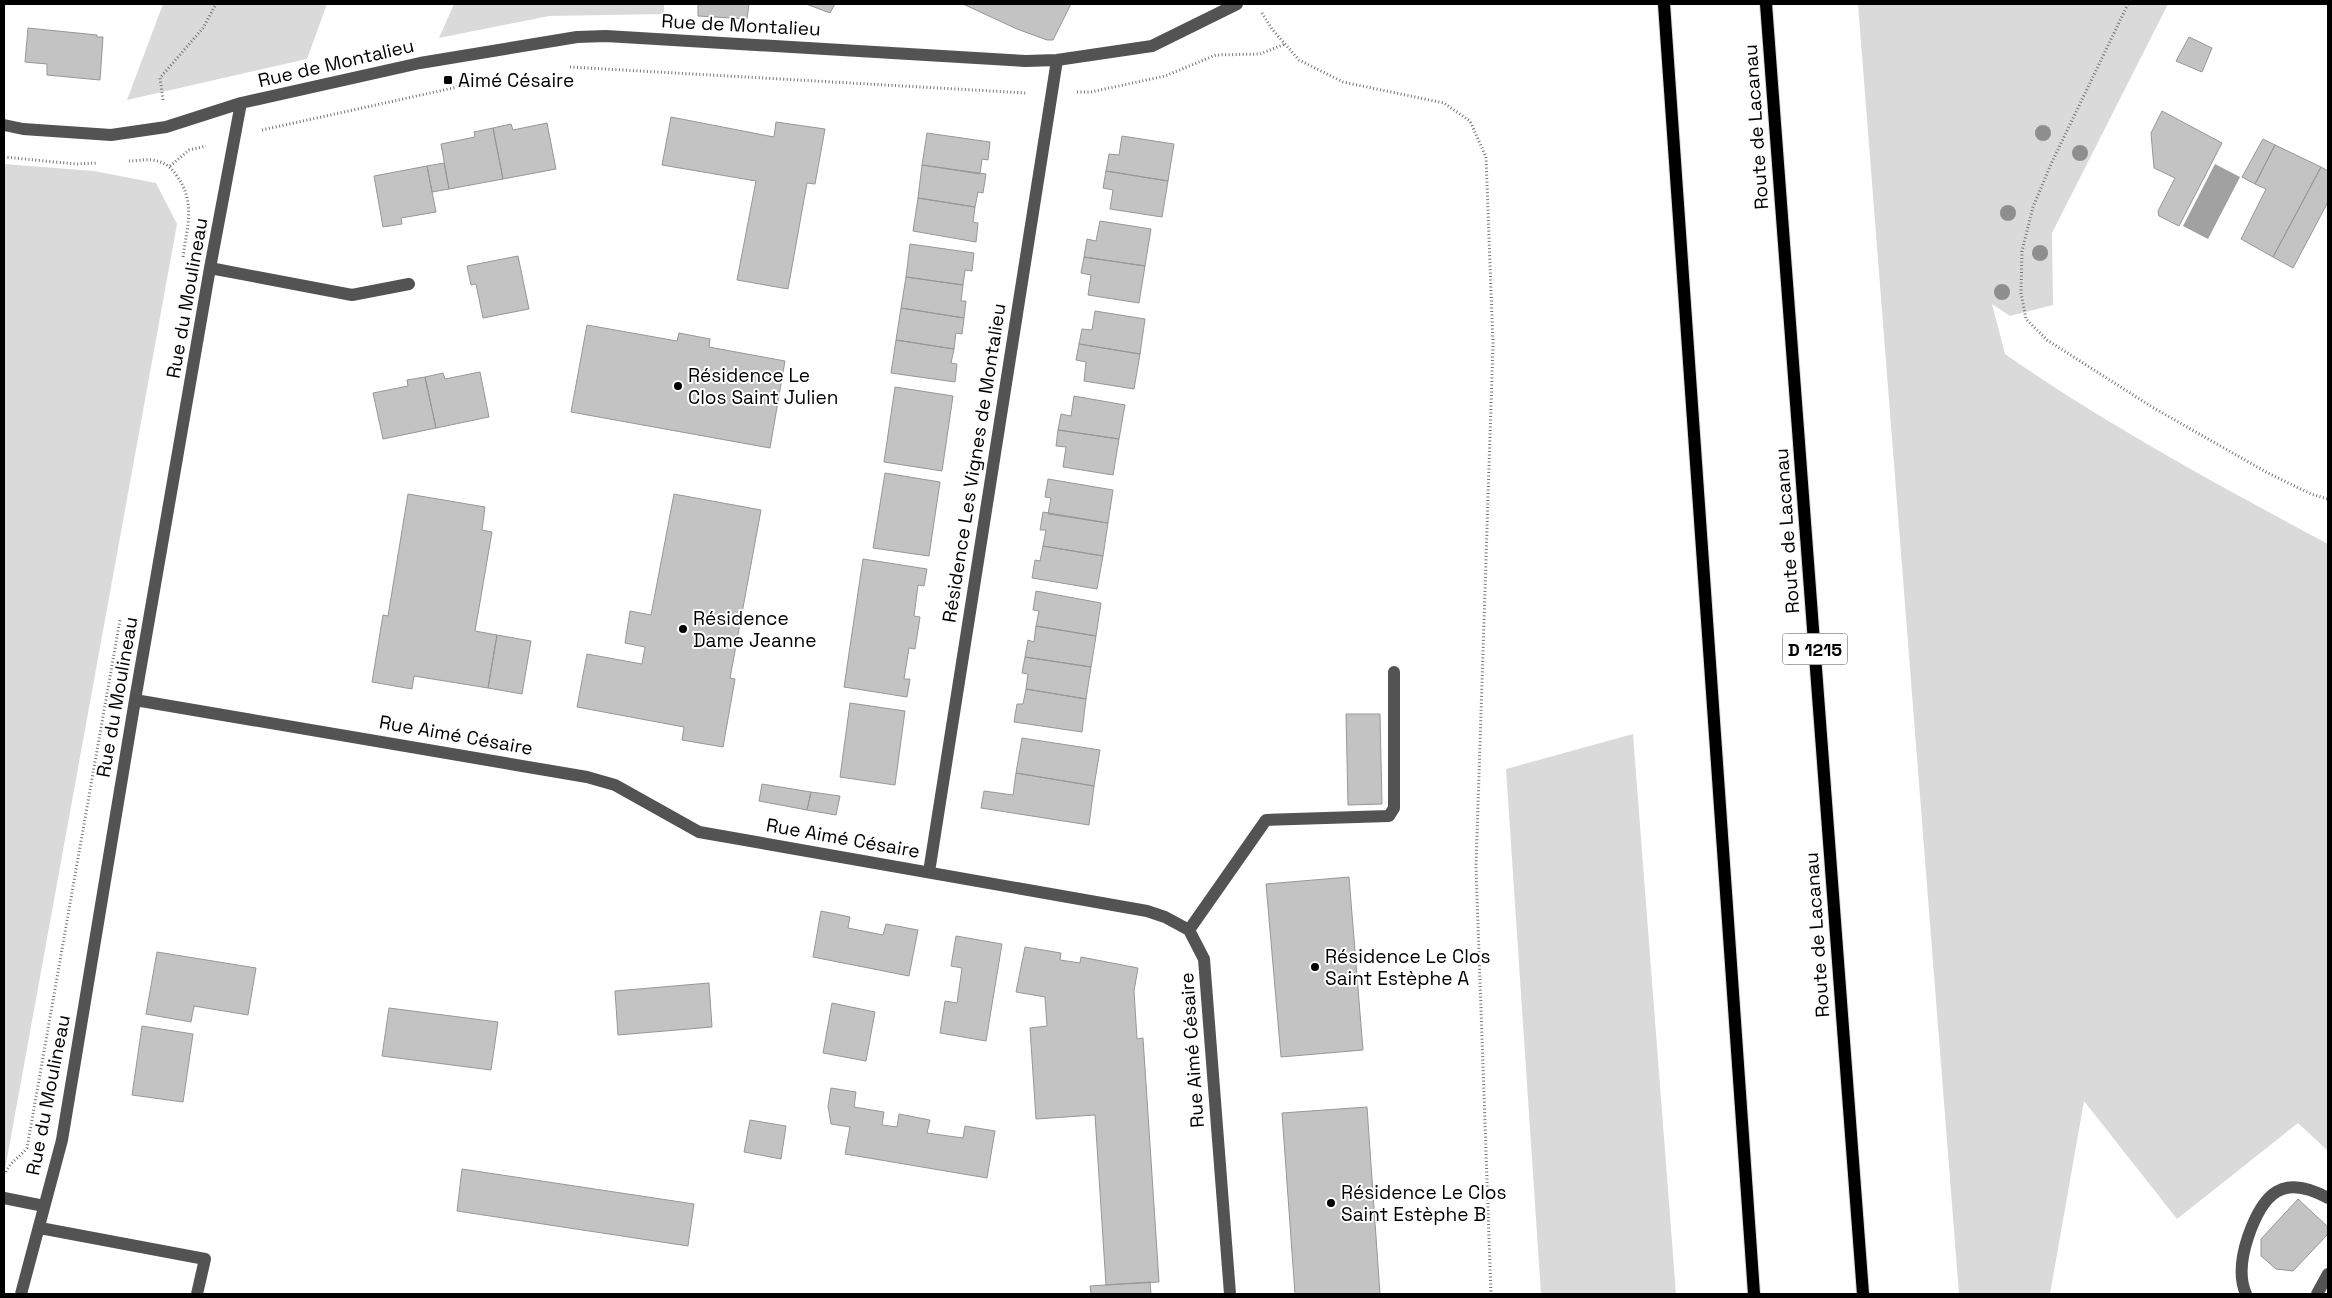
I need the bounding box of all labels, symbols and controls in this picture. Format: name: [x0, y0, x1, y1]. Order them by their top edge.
street label: Rue de Montalieu: [661, 8, 821, 42]
street label: Rue de Montalieu: [255, 33, 417, 93]
street label: Route de Lacanau: [1738, 44, 1774, 210]
place label: Aimé Césaire: [458, 68, 574, 93]
marker: Aimé Césaire: [442, 74, 454, 86]
street label: Rue du Moulineau: [161, 216, 213, 380]
street label: Résidence Les Vignes de Montalieu: [936, 302, 1012, 624]
place label: Résidence Le Clos Saint Julien: [688, 363, 838, 410]
marker: Résidence Le Clos Saint Julien: [672, 380, 684, 392]
street label: Route de Lacanau: [1769, 448, 1805, 614]
place label: Résidence Dame Jeanne: [693, 606, 817, 653]
street label: Rue du Moulineau: [91, 615, 143, 779]
marker: Résidence Dame Jeanne: [677, 623, 689, 635]
road number: D 1215: [1782, 634, 1848, 664]
street label: Rue Aimé Césaire: [377, 709, 535, 761]
street label: Rue Aimé Césaire: [764, 812, 922, 864]
street label: Route de Lacanau: [1799, 852, 1835, 1018]
place label: Résidence Le Clos Saint Estèphe A: [1325, 944, 1491, 991]
marker: Résidence Le Clos Saint Estèphe A: [1309, 961, 1321, 973]
street label: Rue Aimé Césaire: [1174, 972, 1210, 1128]
street label: Rue du Moulineau: [20, 1013, 76, 1177]
place label: Résidence Le Clos Saint Estèphe B: [1341, 1180, 1507, 1227]
marker: Résidence Le Clos Saint Estèphe B: [1325, 1197, 1337, 1209]

